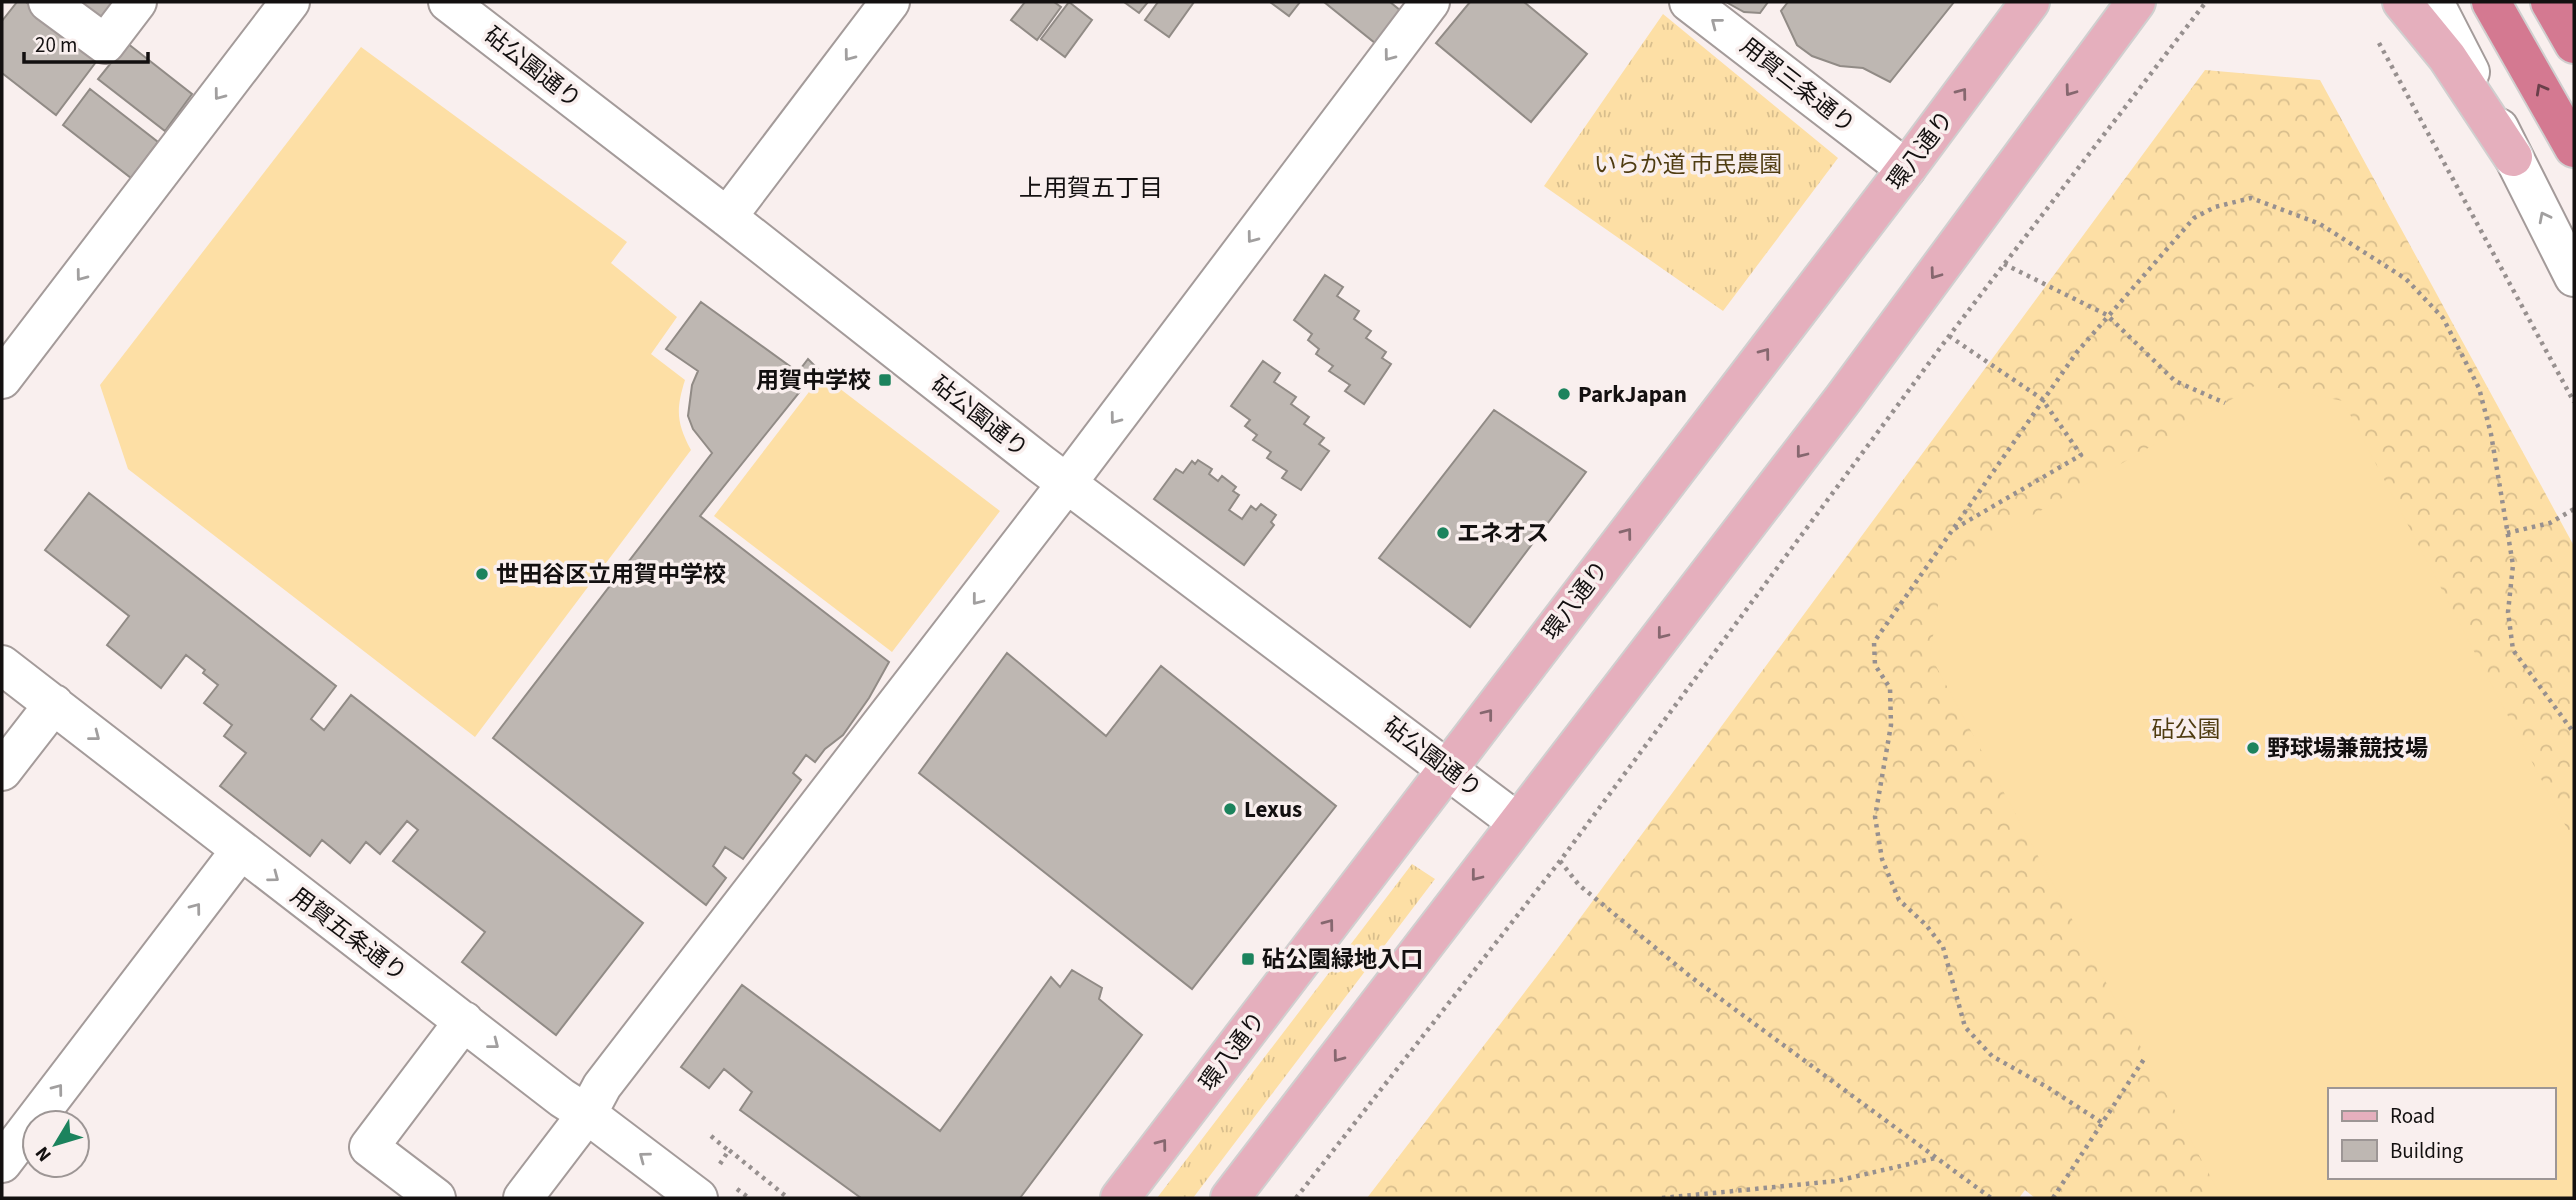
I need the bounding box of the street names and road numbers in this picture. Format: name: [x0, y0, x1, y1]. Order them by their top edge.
street label: 砧公園通り: [477, 19, 588, 116]
street label: 用賀三条通り: [1733, 30, 1862, 141]
street label: 環八通り: [1880, 104, 1961, 197]
street label: 砧公園通り: [924, 368, 1035, 465]
street label: 環八通り: [1535, 554, 1616, 647]
street label: 砧公園通り: [1377, 710, 1489, 805]
street label: 用賀五条通り: [284, 880, 414, 989]
street label: 環八通り: [1192, 1005, 1273, 1098]

